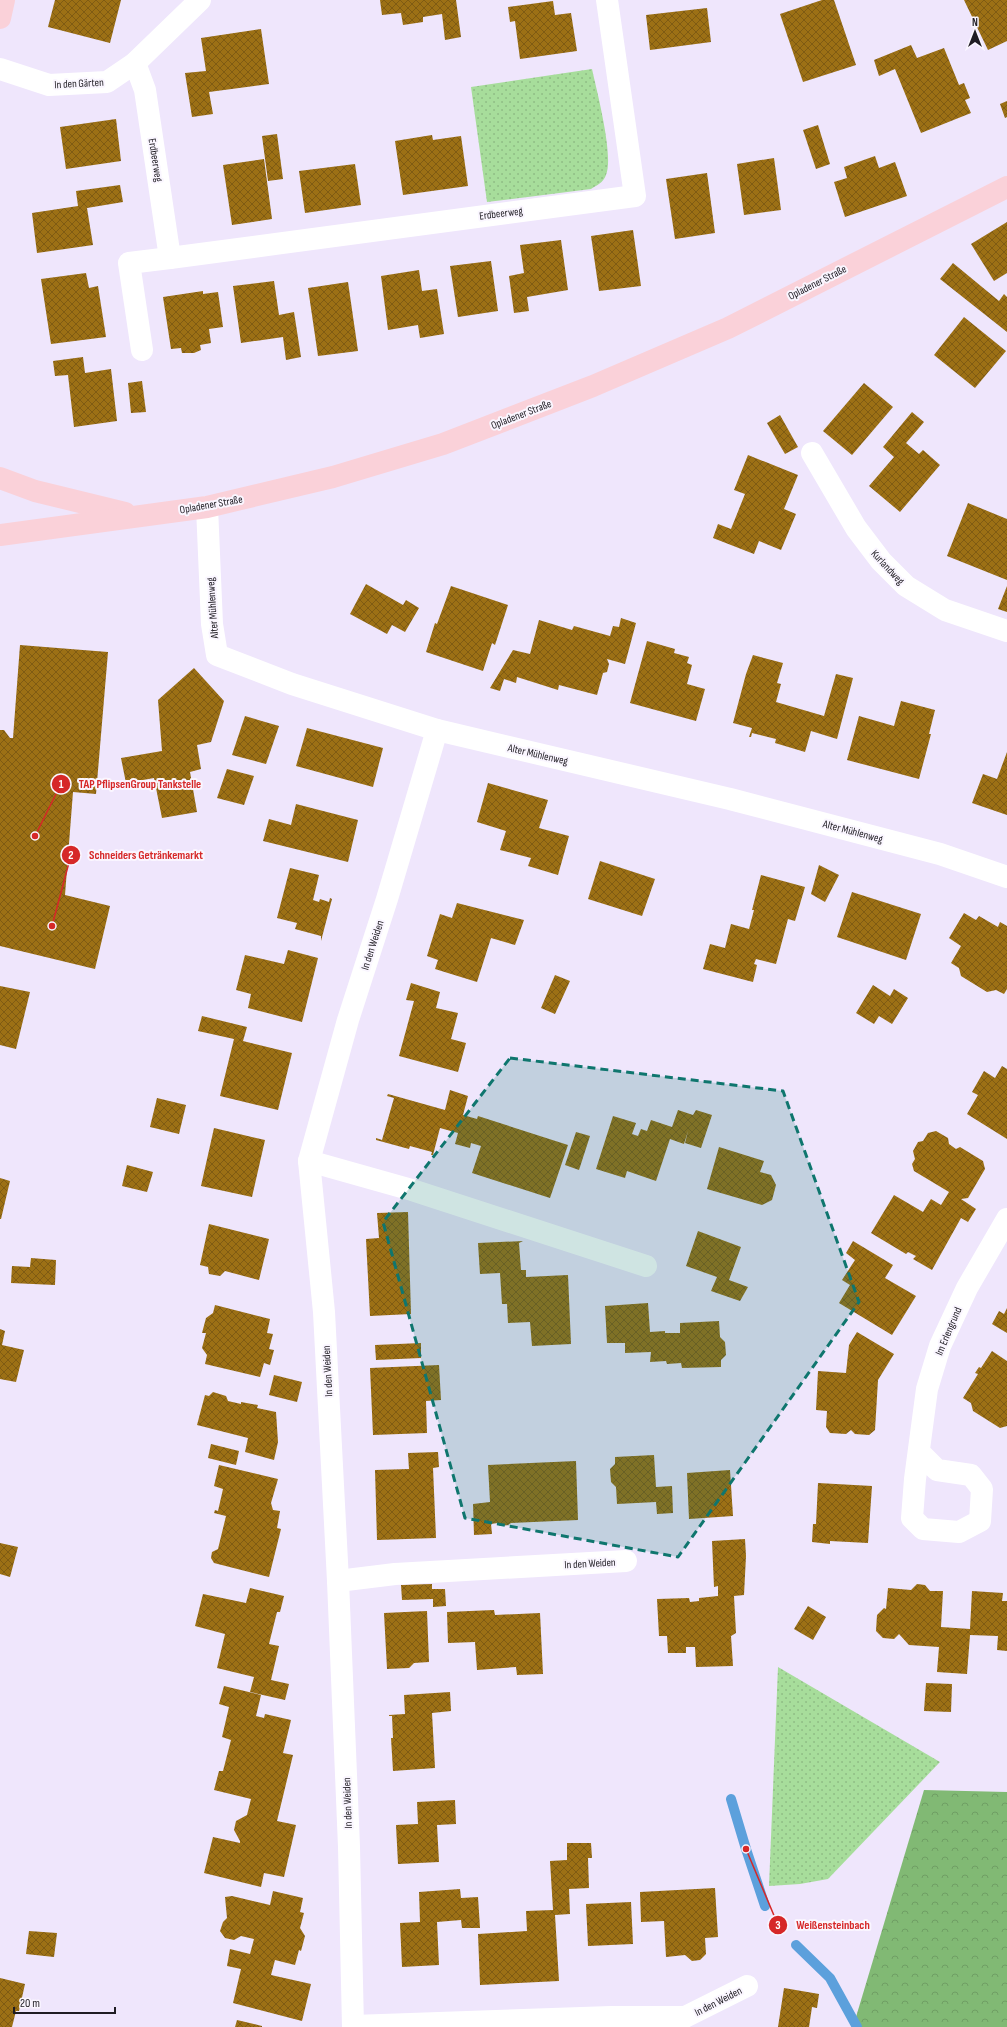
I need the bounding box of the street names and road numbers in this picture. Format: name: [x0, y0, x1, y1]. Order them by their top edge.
street label: In den Gärten: [54, 76, 104, 91]
street label: Erdbeerweg: [146, 137, 165, 183]
street label: Erdbeerweg: [479, 204, 524, 223]
street label: Opladener Straße: [786, 262, 849, 303]
street label: Opladener Straße: [489, 397, 553, 432]
street label: Opladener Straße: [179, 493, 244, 516]
street label: Kurlandweg: [868, 547, 908, 588]
street label: Alter Mühlenweg: [204, 576, 221, 640]
street label: Alter Mühlenweg: [506, 741, 570, 768]
street label: Alter Mühlenweg: [821, 817, 885, 846]
street label: In den Weiden: [358, 918, 387, 972]
street label: Im Erlengrund: [932, 1305, 965, 1357]
street label: In den Weiden: [320, 1345, 335, 1397]
street label: In den Weiden: [564, 1556, 616, 1571]
street label: In den Weiden: [340, 1777, 355, 1829]
street label: In den Weiden: [692, 1984, 744, 2019]

